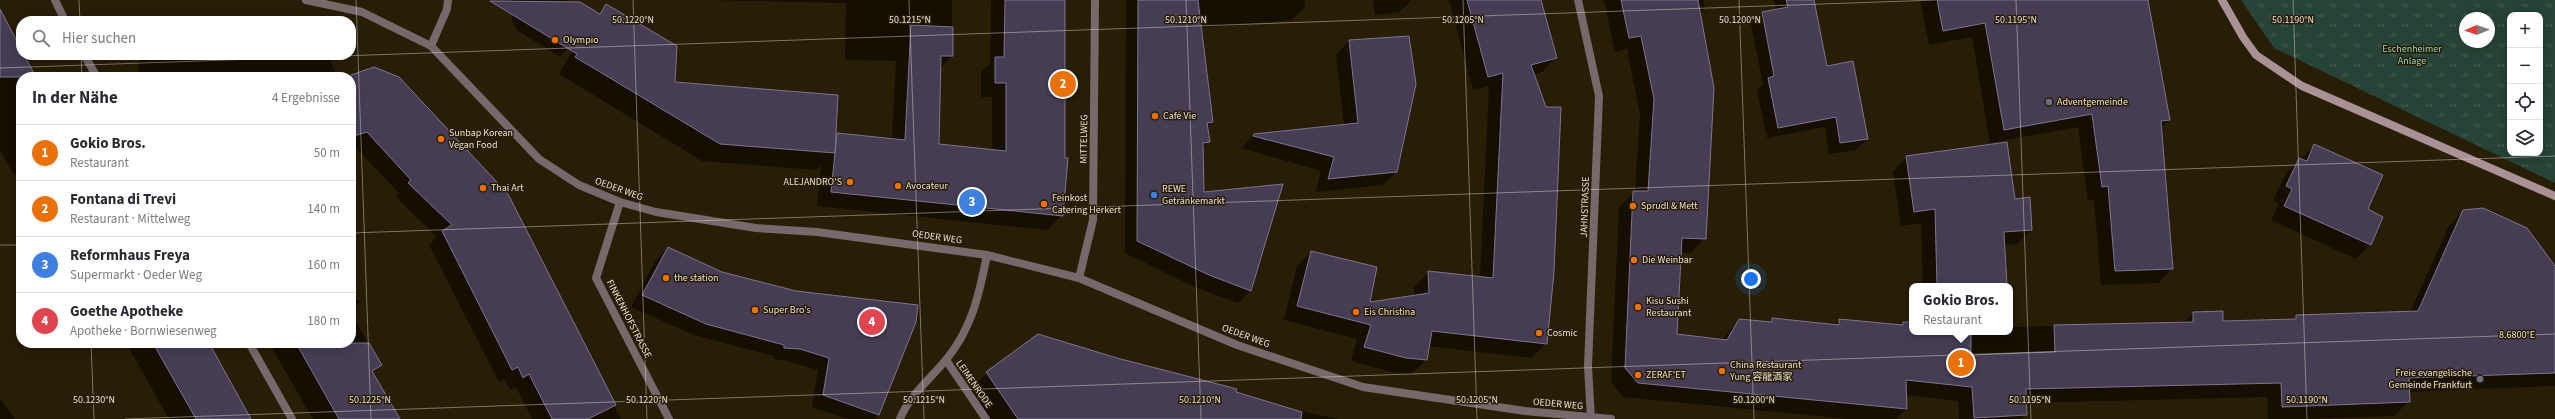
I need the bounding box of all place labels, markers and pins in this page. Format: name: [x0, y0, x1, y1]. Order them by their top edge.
place label: Olympio: [563, 33, 599, 47]
marker: Olympio: [550, 35, 560, 45]
pin: 2: [1050, 69, 1076, 99]
place label: Adventgemeinde: [2057, 95, 2128, 109]
marker: Adventgemeinde: [2044, 97, 2054, 107]
place label: Café Vie: [1163, 109, 1196, 123]
marker: Café Vie: [1150, 111, 1160, 121]
place label: Sunbap Korean Vegan Food: [449, 126, 513, 152]
marker: Sunbap Korean Vegan Food: [436, 134, 446, 144]
place label: ALEJANDRO'S: [784, 175, 842, 189]
marker: ALEJANDRO'S: [845, 177, 855, 187]
place label: Avocateur: [906, 179, 948, 193]
place label: Thai Art: [491, 181, 524, 195]
marker: Avocateur: [893, 181, 903, 191]
place label: REWE Getränkemarkt: [1162, 182, 1225, 208]
marker: Thai Art: [478, 183, 488, 193]
pin: 3: [959, 187, 985, 217]
marker: REWE Getränkemarkt: [1149, 190, 1159, 200]
place label: Feinkost Catering Herkert: [1052, 191, 1121, 217]
marker: Feinkost Catering Herkert: [1039, 199, 1049, 209]
place label: Sprudl & Mett: [1641, 199, 1698, 213]
marker: Sprudl & Mett: [1628, 201, 1638, 211]
place label: Die Weinbar: [1642, 253, 1693, 267]
marker: Die Weinbar: [1629, 255, 1639, 265]
place label: the station: [674, 271, 719, 285]
marker: the station: [661, 273, 671, 283]
place label: Kisu Sushi Restaurant: [1646, 294, 1692, 320]
marker: Kisu Sushi Restaurant: [1633, 302, 1643, 312]
place label: Super Bro's: [763, 303, 811, 317]
marker: Super Bro's: [750, 305, 760, 315]
place label: Eis Christina: [1364, 305, 1415, 319]
pin: 4: [859, 307, 885, 337]
marker: Eis Christina: [1351, 307, 1361, 317]
place label: Cosmic: [1547, 326, 1578, 340]
marker: Cosmic: [1534, 328, 1544, 338]
pin: 1: [1948, 348, 1974, 378]
place label: China Restaurant Yung 容龍酒家: [1729, 358, 1802, 384]
marker: China Restaurant Yung 容龍酒家: [1717, 366, 1727, 376]
place label: Freie evangelische Gemeinde Frankfurt: [2389, 366, 2473, 392]
place label: ZERAF'ET: [1646, 368, 1686, 382]
marker: ZERAF'ET: [1633, 370, 1643, 380]
marker: Freie evangelische Gemeinde Frankfurt: [2475, 374, 2485, 384]

